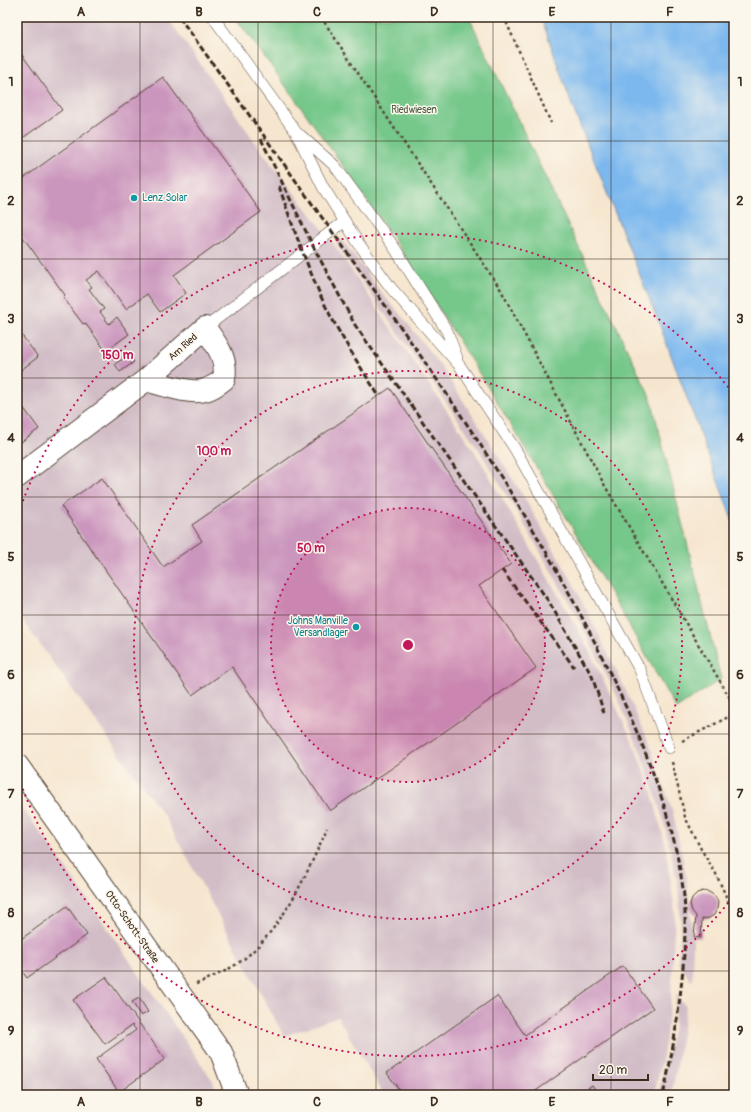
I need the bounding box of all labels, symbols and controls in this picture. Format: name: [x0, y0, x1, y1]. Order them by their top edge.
text: A: [77, 4, 86, 20]
text: B: [195, 4, 203, 20]
text: C: [313, 4, 321, 20]
text: D: [430, 4, 438, 20]
text: E: [549, 4, 556, 20]
text: F: [666, 4, 674, 20]
text: 1: [8, 74, 14, 90]
text: 1: [737, 74, 743, 90]
park label: Riedwiesen: [391, 104, 437, 116]
place label: Lenz Solar: [142, 192, 188, 204]
text: 2: [7, 193, 15, 209]
marker: Lenz Solar: [129, 193, 139, 203]
text: 2: [736, 193, 744, 209]
text: 3: [7, 311, 15, 327]
text: 3: [736, 311, 744, 327]
street label: Am Ried: [166, 331, 200, 363]
text: 150 m: [101, 348, 134, 363]
text: 4: [7, 430, 15, 446]
text: 4: [736, 430, 744, 446]
text: 100 m: [197, 444, 232, 459]
text: 50 m: [297, 541, 325, 556]
text: 5: [7, 549, 15, 565]
text: 5: [736, 549, 744, 565]
place label: Johns Manville Versandlager: [288, 615, 348, 639]
marker: Johns Manville Versandlager: [351, 622, 361, 632]
centre of rings: [401, 638, 415, 652]
text: 6: [7, 667, 15, 683]
text: 6: [736, 667, 744, 683]
text: 7: [8, 786, 15, 802]
text: 7: [737, 786, 744, 802]
street label: Otto-Schott-Straße: [102, 888, 162, 966]
text: 8: [8, 905, 15, 921]
text: 8: [737, 905, 744, 921]
text: 9: [8, 1023, 15, 1039]
text: 9: [737, 1023, 744, 1039]
scale bar: [593, 1056, 648, 1082]
text: 20 m: [599, 1063, 628, 1078]
text: A: [77, 1094, 86, 1110]
text: B: [195, 1094, 203, 1110]
text: C: [313, 1094, 321, 1110]
text: D: [430, 1094, 438, 1110]
text: E: [549, 1094, 556, 1110]
text: F: [666, 1094, 674, 1110]

